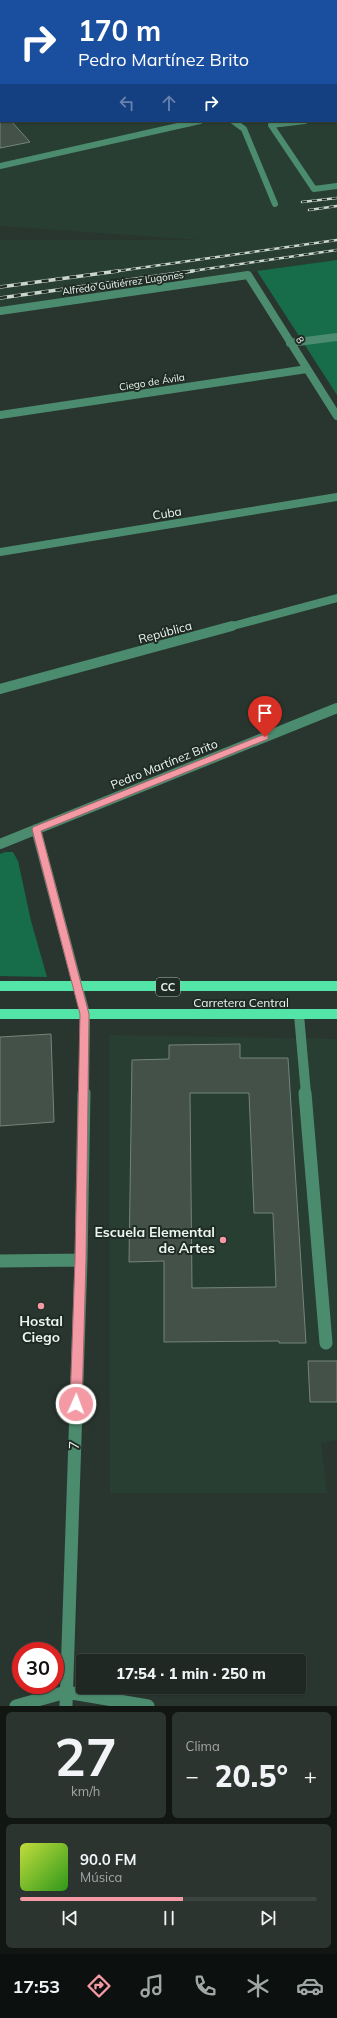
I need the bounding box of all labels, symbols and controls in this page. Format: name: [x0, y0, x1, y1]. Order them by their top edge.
text: 170 m: [78, 13, 161, 48]
icon: right: [12, 16, 64, 68]
text: Pedro Martínez Brito: [78, 48, 249, 71]
icon: left: [116, 92, 138, 114]
icon: ahead: [158, 92, 180, 114]
icon: right: [200, 92, 222, 114]
street label: Alfredo Guitiérrez Lugones: [61, 268, 185, 298]
street label: 8: [293, 334, 307, 346]
street label: Ciego de Ávila: [118, 370, 186, 394]
street label: Cuba: [151, 503, 183, 523]
street label: República: [137, 618, 193, 646]
pin: [248, 696, 282, 737]
icon: arrive: [254, 702, 276, 724]
street label: Pedro Martínez Brito: [108, 736, 220, 792]
road number: CC: [156, 978, 180, 996]
street label: Carretera Central: [193, 995, 289, 1010]
place label: Escuela Elemental de Artes: [94, 1223, 215, 1257]
marker: Escuela Elemental de Artes: [218, 1235, 228, 1245]
marker: Hostal Ciego: [36, 1301, 46, 1311]
place label: Hostal Ciego: [19, 1312, 63, 1346]
position arrow: [55, 1383, 97, 1425]
street label: 7: [65, 1440, 83, 1450]
speed limit sign: 30: [12, 1642, 64, 1694]
text: 17:54 · 1 min · 250 m: [116, 1664, 266, 1683]
text: 27: [55, 1724, 117, 1789]
text: Clima: [186, 1738, 220, 1754]
text: 20.5°: [215, 1757, 288, 1795]
text: −: [186, 1762, 199, 1790]
text: +: [304, 1762, 317, 1790]
text: km/h: [71, 1783, 100, 1799]
text: 90.0 FM: [80, 1850, 136, 1869]
text: Música: [80, 1869, 122, 1885]
icon: previous: [59, 1907, 81, 1929]
icon: pause: [158, 1907, 180, 1929]
icon: next: [257, 1907, 279, 1929]
icon: directions: [85, 1972, 113, 2000]
icon: music: [138, 1972, 166, 2000]
icon: phone: [191, 1972, 219, 2000]
icon: climate: [244, 1972, 272, 2000]
icon: car: [296, 1972, 324, 2000]
text: 17:53: [12, 1975, 60, 1998]

